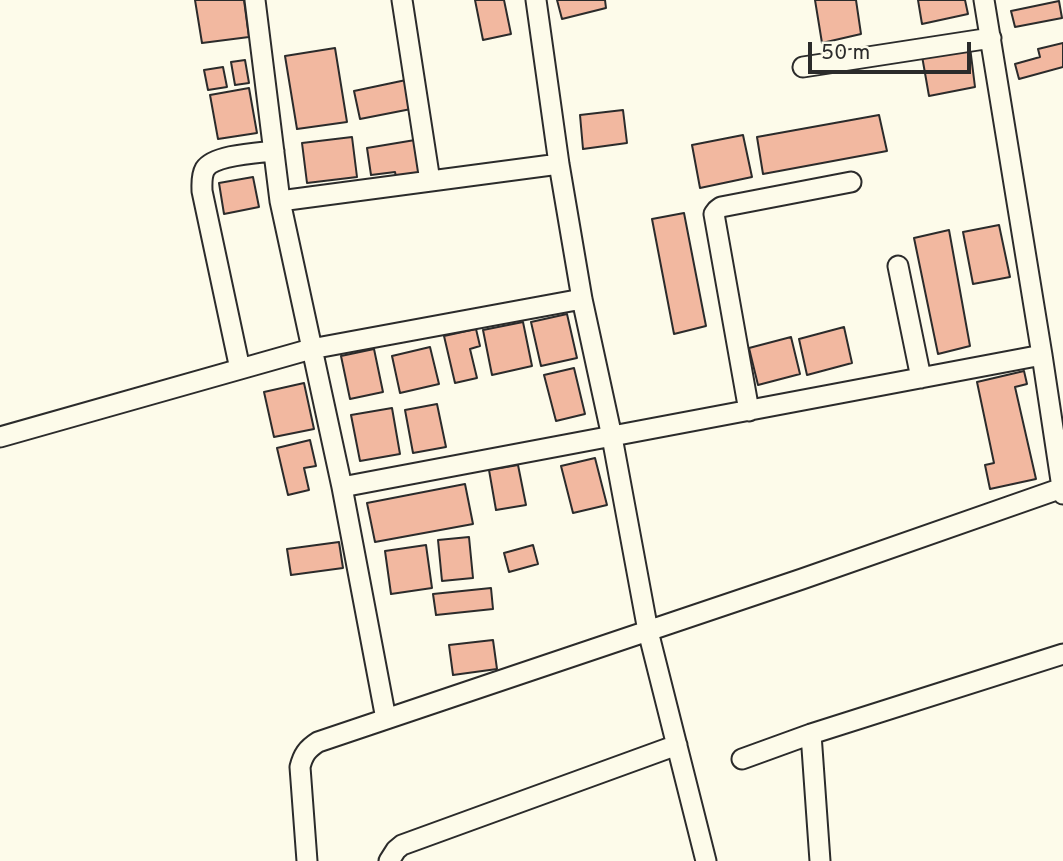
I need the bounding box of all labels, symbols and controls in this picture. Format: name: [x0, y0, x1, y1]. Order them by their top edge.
scale bar: [811, 28, 974, 72]
text: 50 m: [821, 40, 870, 67]

